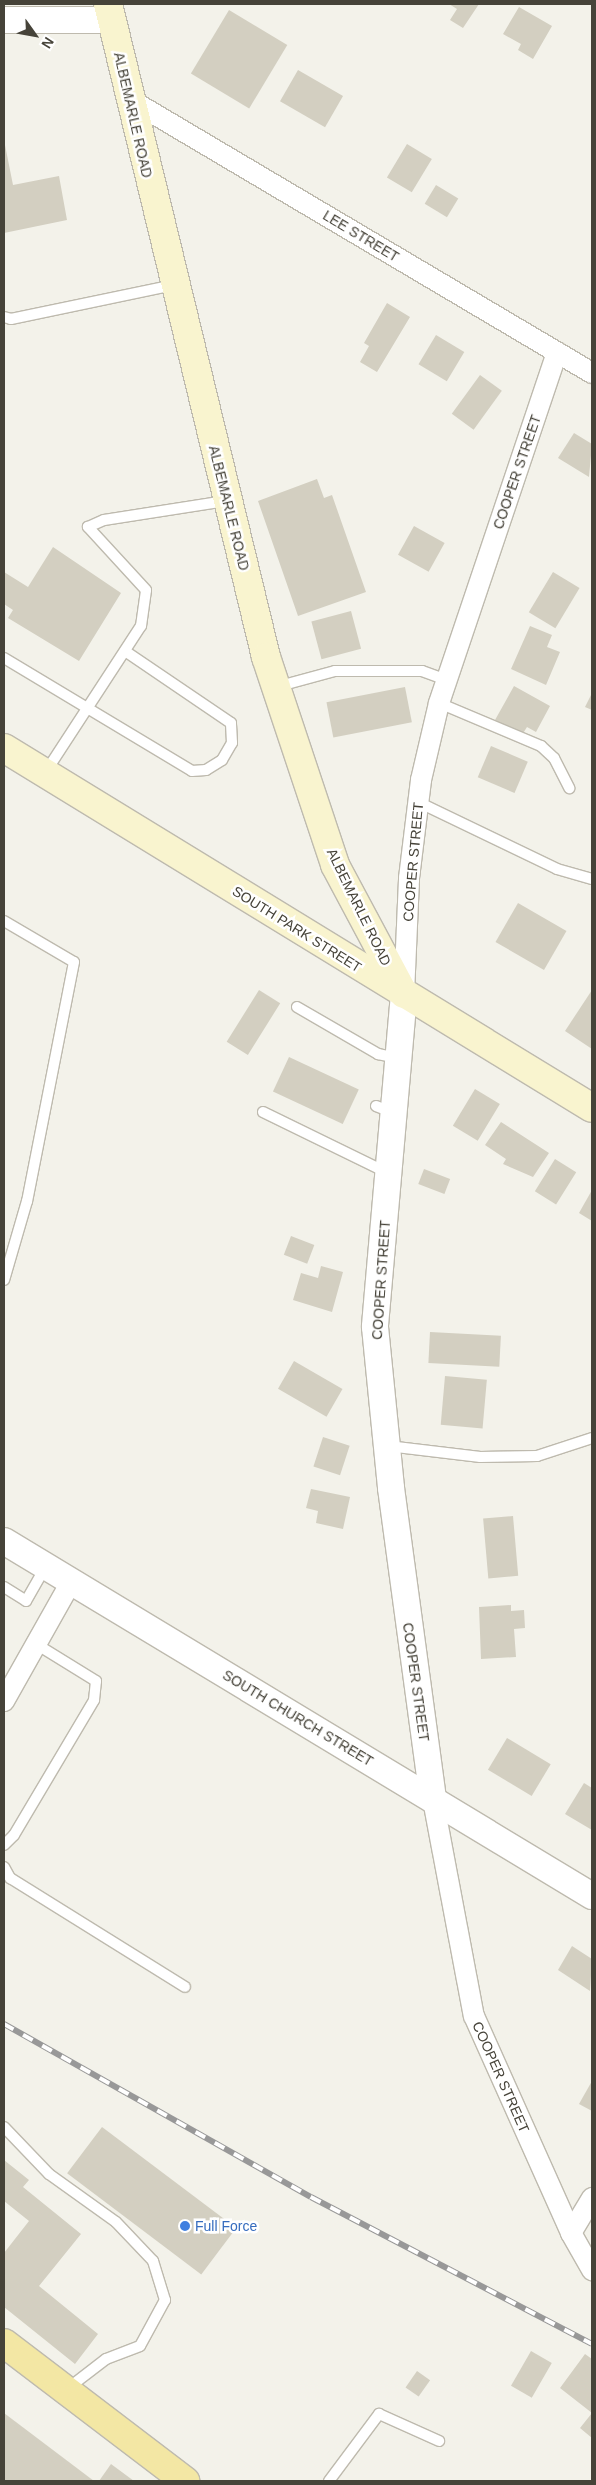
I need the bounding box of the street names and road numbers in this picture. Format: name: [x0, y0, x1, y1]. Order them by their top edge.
street label: ALBEMARLE ROAD: [110, 51, 156, 179]
street label: LEE STREET: [320, 207, 402, 265]
street label: COOPER STREET: [490, 413, 544, 531]
street label: ALBEMARLE ROAD: [205, 444, 253, 572]
street label: COOPER STREET: [399, 802, 427, 922]
street label: ALBEMARLE ROAD: [323, 846, 395, 968]
street label: SOUTH PARK STREET: [229, 882, 365, 976]
street label: COOPER STREET: [368, 1220, 394, 1340]
street label: COOPER STREET: [399, 1622, 433, 1742]
street label: SOUTH CHURCH STREET: [220, 1666, 376, 1770]
street label: COOPER STREET: [469, 2019, 533, 2135]

